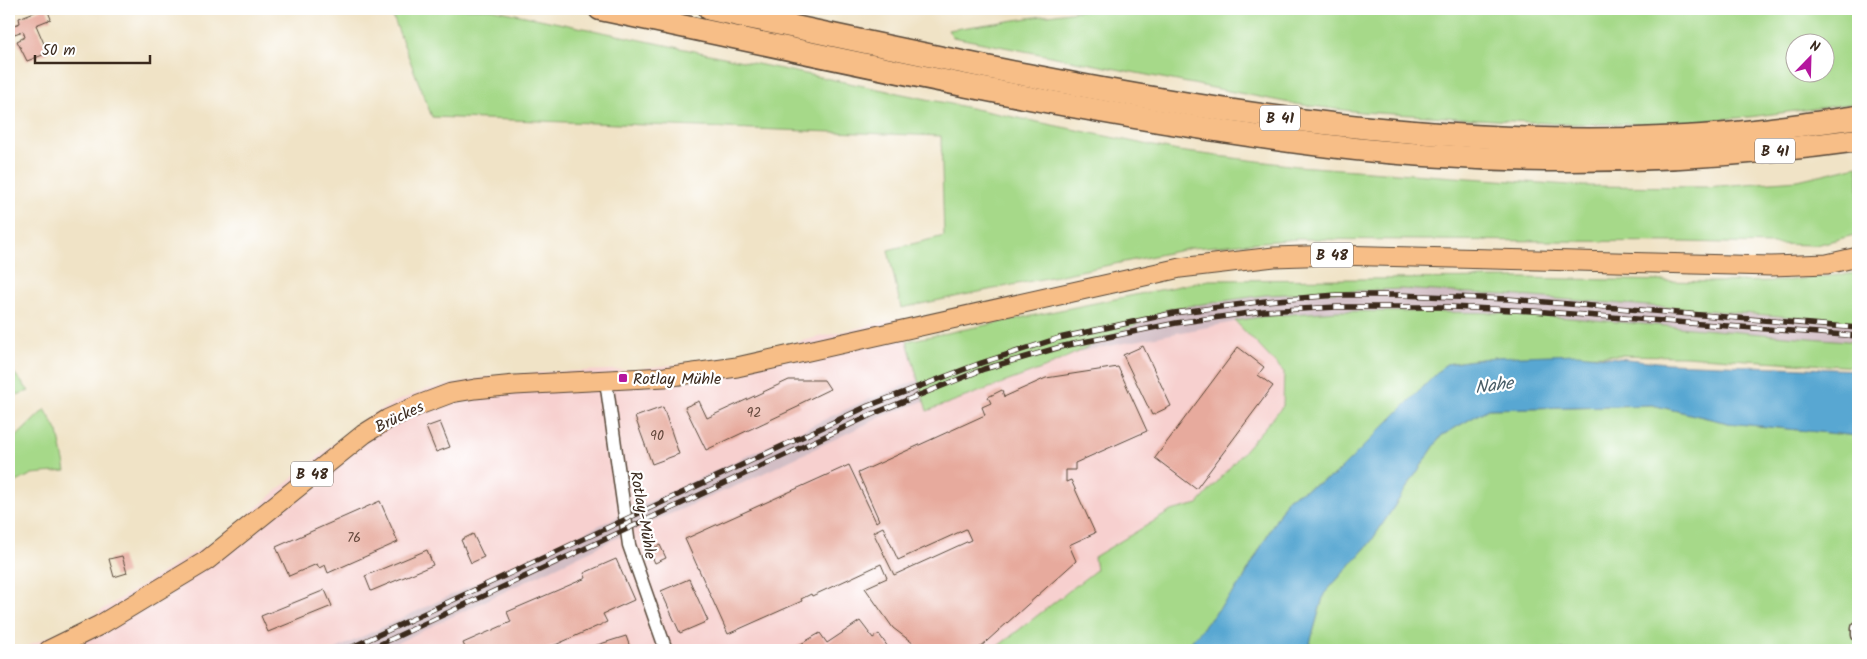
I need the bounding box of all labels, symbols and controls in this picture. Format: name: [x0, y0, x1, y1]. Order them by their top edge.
scale bar: [35, 32, 150, 64]
north arrow: [1784, 32, 1834, 82]
text: N: [1806, 35, 1823, 59]
text: 50 m: [42, 39, 76, 63]
road number: B 41: [1260, 106, 1300, 130]
road number: B 41: [1755, 138, 1795, 164]
road number: B 48: [1311, 242, 1353, 268]
place label: Rotlay Mühle: [633, 367, 721, 392]
water label: Nahe: [1473, 369, 1517, 404]
marker: Rotlay Mühle: [617, 372, 629, 384]
street label: Brückes: [371, 395, 429, 440]
house number: 92: [747, 402, 761, 424]
house number: 90: [650, 425, 664, 447]
road number: B 48: [291, 462, 333, 486]
street label: Rotlay-Mühle: [622, 469, 663, 561]
house number: 76: [347, 527, 361, 549]

